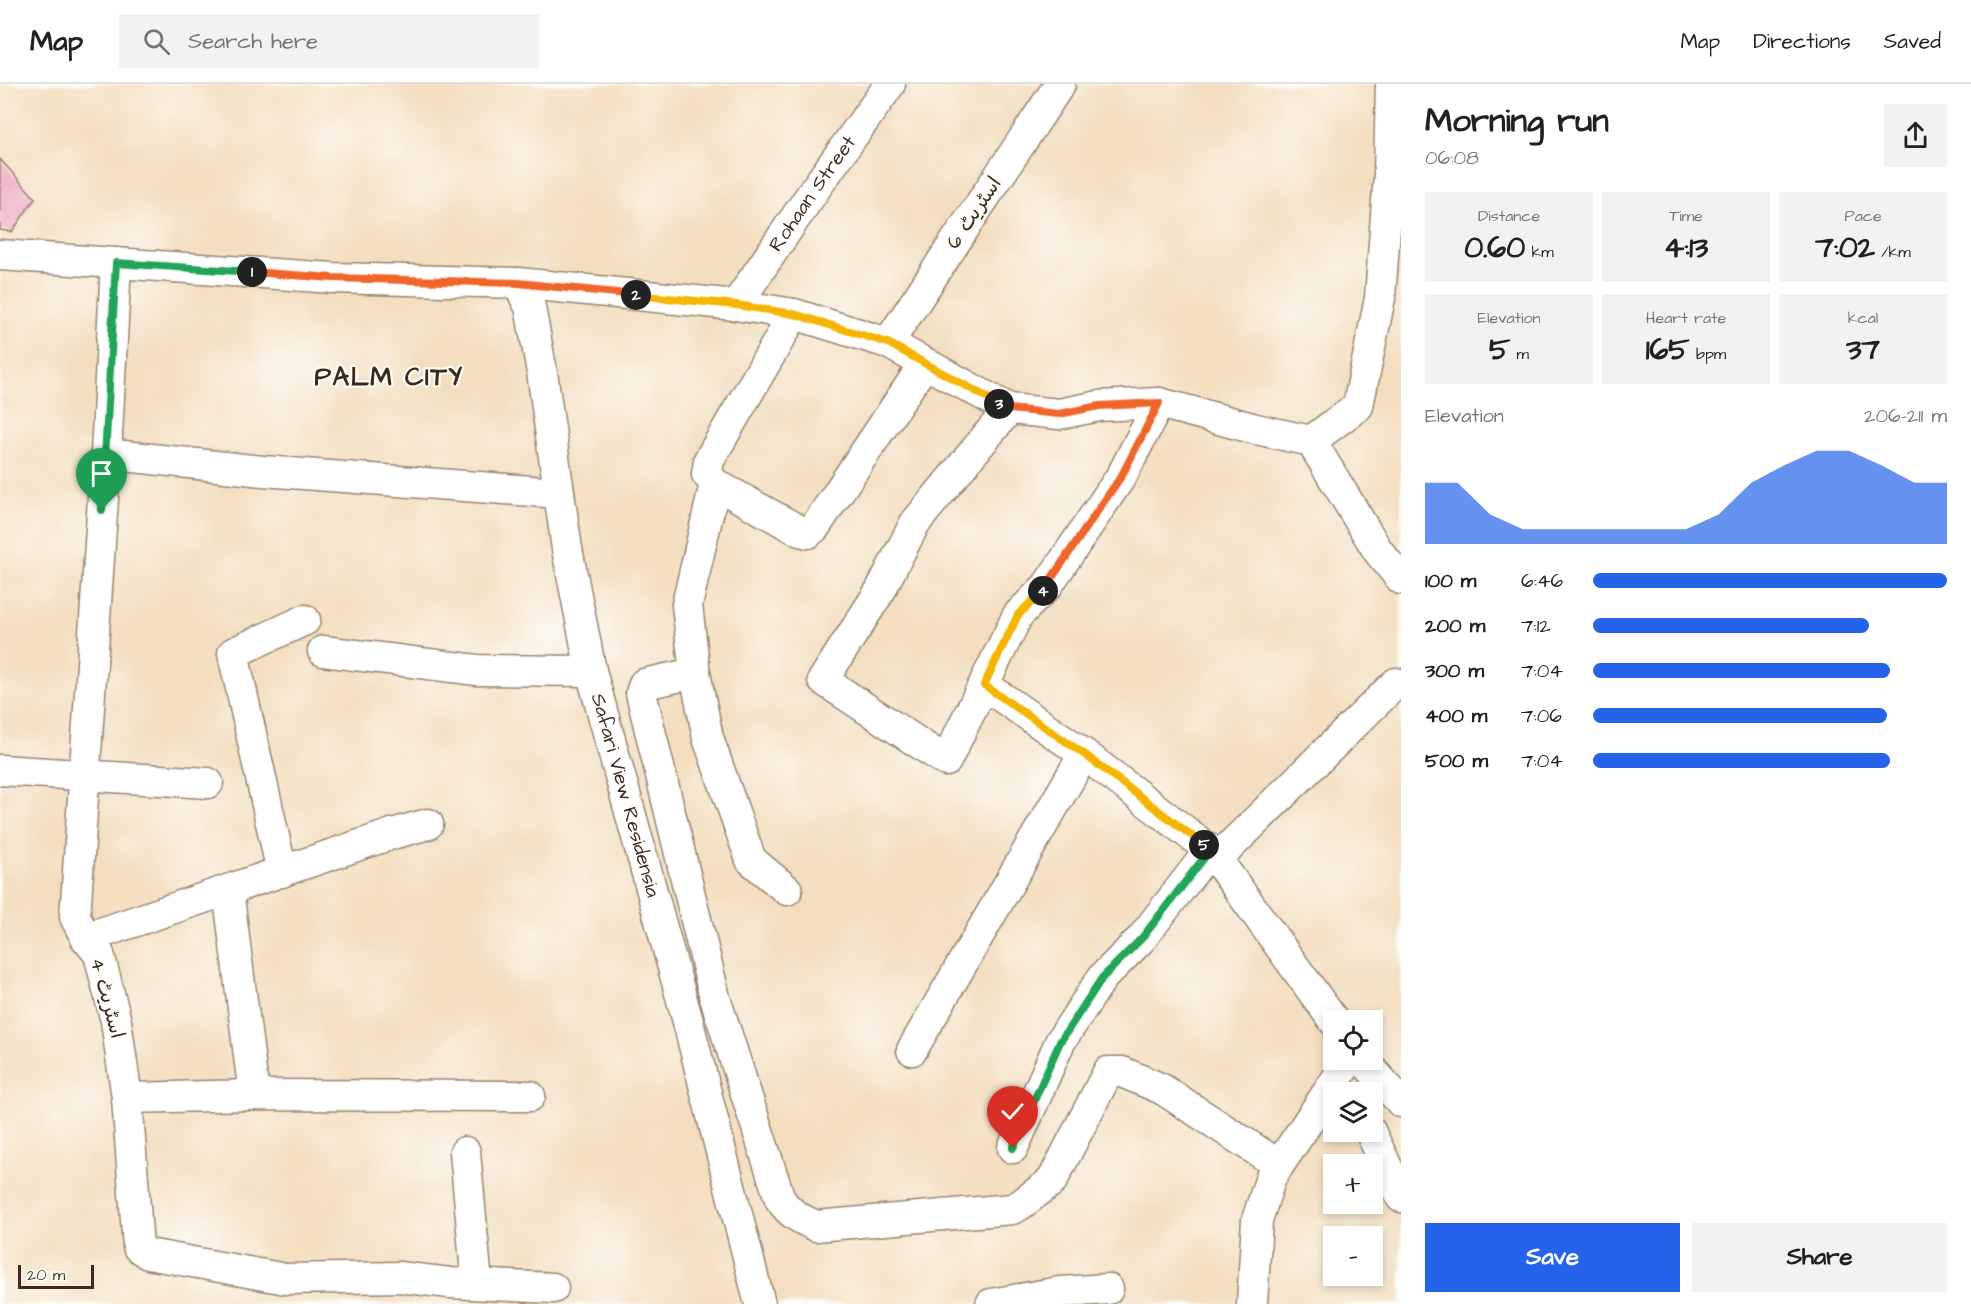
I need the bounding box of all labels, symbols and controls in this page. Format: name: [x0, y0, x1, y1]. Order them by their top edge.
search box: [119, 14, 539, 68]
text: Map: [30, 22, 83, 61]
icon: search: [140, 25, 173, 58]
text: Search here: [188, 26, 318, 57]
text: Map: [1680, 27, 1720, 56]
text: Directions: [1753, 27, 1851, 56]
text: Saved: [1884, 27, 1941, 56]
text: Morning run: [1425, 98, 1609, 144]
button: share: [1884, 104, 1947, 167]
street label: Rohaan Street: [762, 130, 863, 257]
text: 06:08: [1425, 144, 1479, 172]
street label: اسٹریٹ 6: [940, 171, 1008, 255]
text: Distance: [1478, 205, 1540, 227]
text: Time: [1669, 205, 1703, 227]
text: Pace: [1844, 205, 1882, 227]
text: 0.60: [1464, 227, 1525, 269]
text: 4:13: [1664, 227, 1708, 269]
text: 7:02: [1815, 227, 1875, 269]
text: km: [1525, 241, 1554, 263]
text: /km: [1875, 241, 1911, 263]
pin: 1: [237, 257, 267, 287]
text: 1: [251, 261, 253, 283]
pin: 2: [621, 280, 651, 310]
text: 2: [631, 284, 641, 306]
text: Elevation: [1478, 307, 1540, 329]
text: Heart rate: [1646, 307, 1726, 329]
text: kcal: [1848, 307, 1878, 329]
text: 5: [1489, 329, 1510, 371]
text: 165: [1646, 329, 1690, 371]
text: 37: [1846, 329, 1880, 371]
text: m: [1510, 343, 1529, 365]
text: bpm: [1690, 343, 1726, 365]
district label: PALM CITY: [314, 359, 464, 395]
pin: 3: [984, 389, 1014, 419]
text: 3: [995, 393, 1003, 415]
text: Elevation: [1425, 402, 1504, 430]
text: 206–211 m: [1864, 402, 1947, 430]
pin: [76, 448, 127, 510]
icon: arrive: [85, 457, 118, 490]
text: 100 m: [1425, 567, 1476, 595]
text: 6:46: [1521, 567, 1563, 595]
pin: 4: [1028, 576, 1058, 606]
text: 4: [1038, 580, 1048, 602]
text: 200 m: [1425, 612, 1485, 640]
text: 7:12: [1521, 612, 1551, 640]
text: 300 m: [1425, 657, 1484, 685]
text: 7:04: [1521, 657, 1563, 685]
street label: Safari View Residensia: [584, 690, 667, 900]
text: 400 m: [1425, 702, 1487, 730]
text: 7:06: [1521, 702, 1562, 730]
text: 500 m: [1425, 747, 1488, 775]
text: 7:04: [1521, 747, 1563, 775]
pin: 5: [1189, 830, 1219, 860]
text: 5: [1198, 834, 1210, 856]
street label: اسٹریٹ 4: [83, 954, 131, 1042]
map controls: [1323, 1010, 1383, 1286]
button: locate: [1323, 1010, 1383, 1070]
button: layers: [1323, 1082, 1383, 1142]
pin: [987, 1086, 1038, 1148]
icon: check: [996, 1095, 1029, 1128]
button: +: [1323, 1154, 1383, 1214]
button: Save: [1425, 1223, 1680, 1292]
button: Share: [1692, 1223, 1947, 1292]
button: −: [1323, 1226, 1383, 1286]
scale bar: [18, 1262, 94, 1290]
text: 20 m: [27, 1264, 65, 1286]

